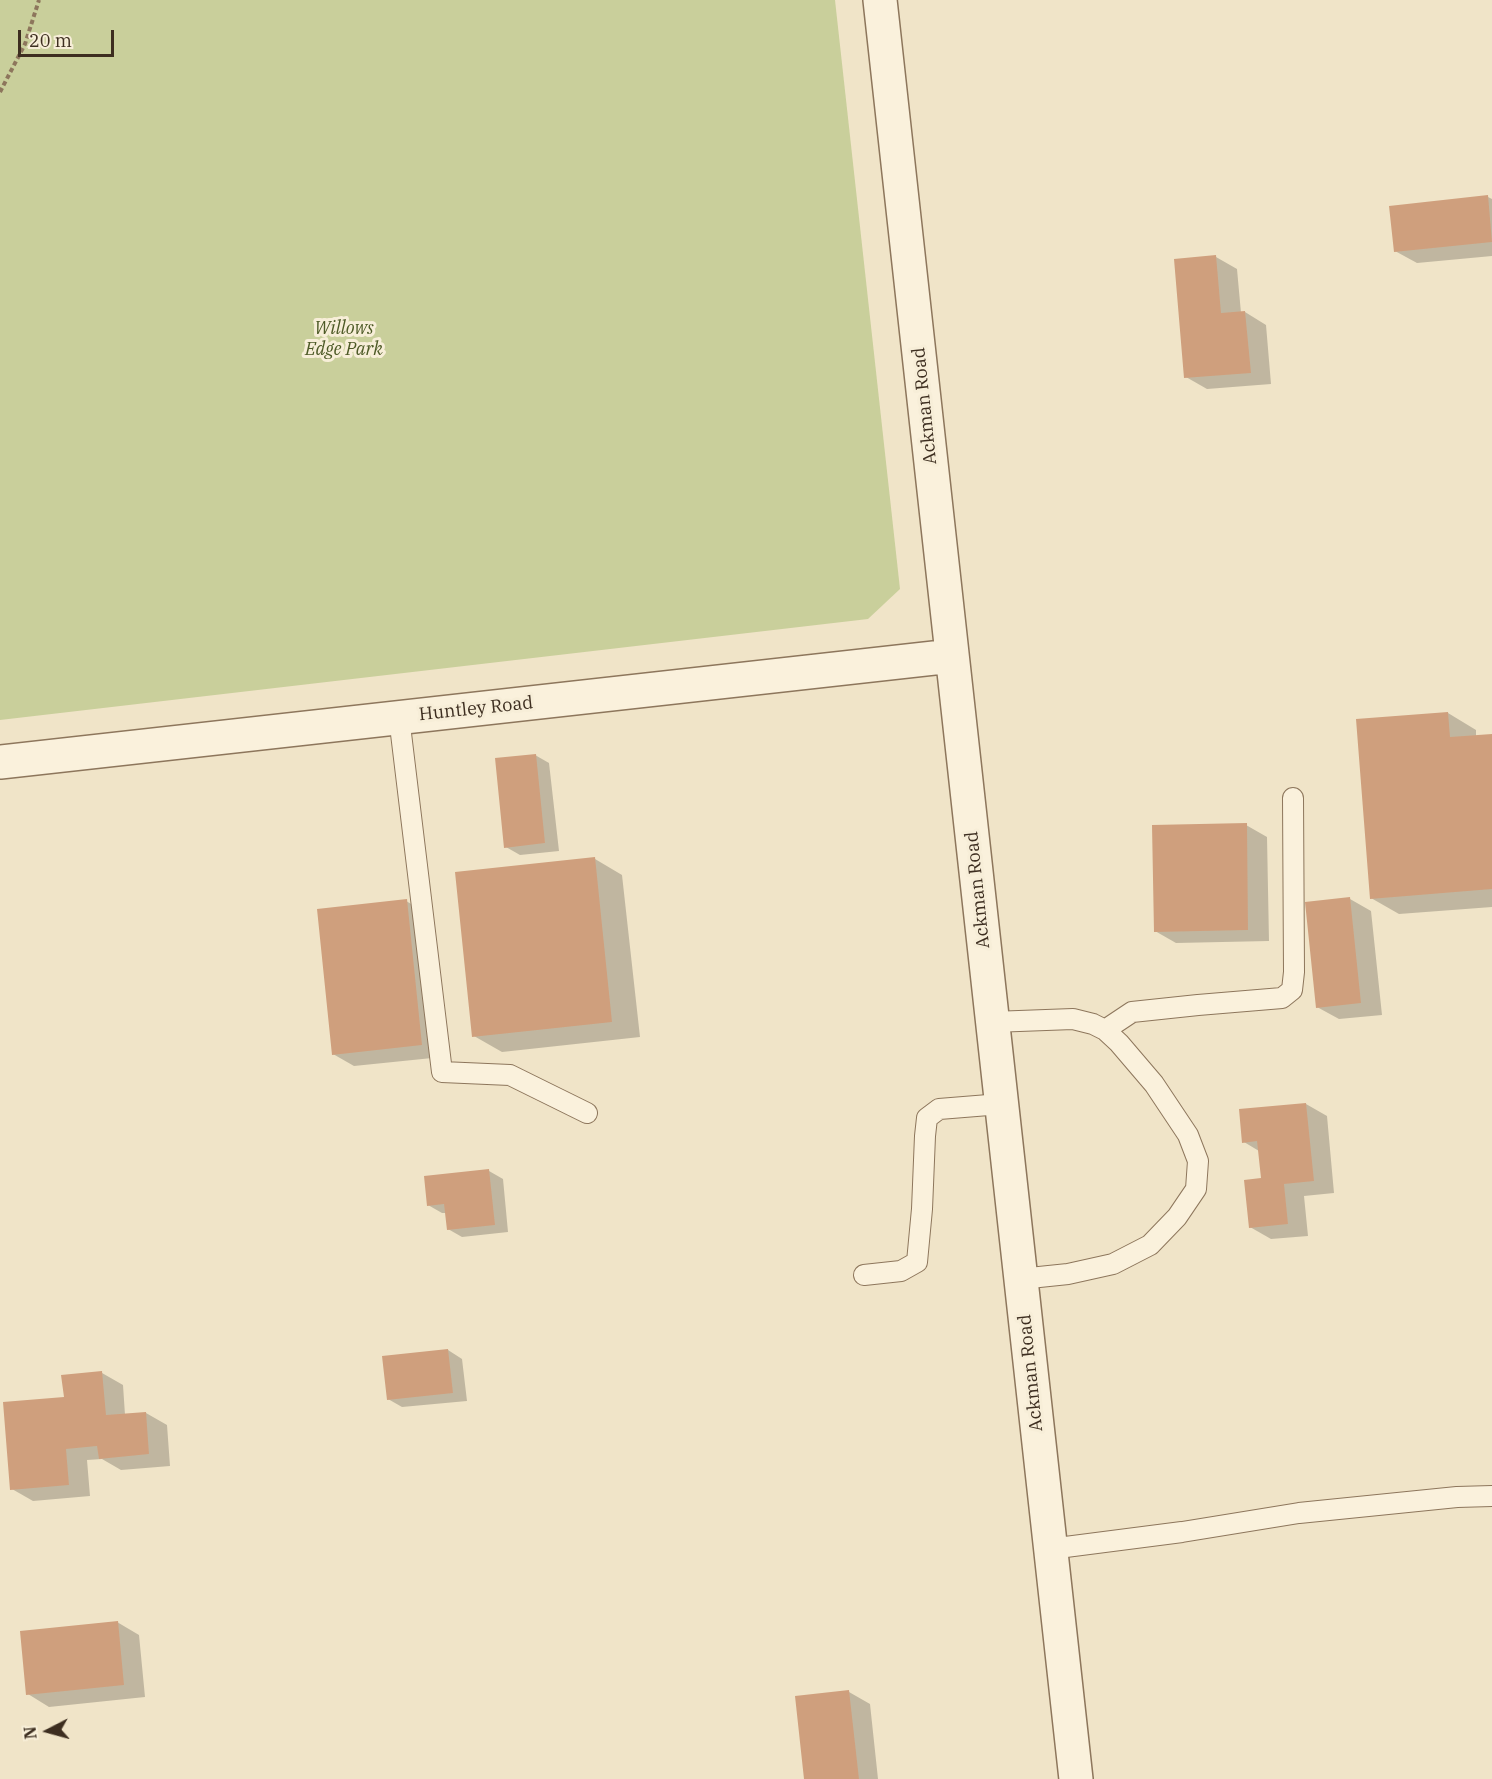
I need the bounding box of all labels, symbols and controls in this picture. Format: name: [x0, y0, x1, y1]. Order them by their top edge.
scale bar: [21, 18, 117, 56]
text: 20 m: [29, 29, 72, 52]
park label: Willows Edge Park: [305, 318, 383, 360]
street label: Ackman Road: [908, 346, 942, 466]
street label: Huntley Road: [418, 692, 534, 726]
street label: Ackman Road: [961, 830, 995, 950]
street label: Ackman Road: [1014, 1313, 1048, 1433]
north arrow: [18, 1701, 78, 1761]
text: N: [19, 1726, 41, 1740]

